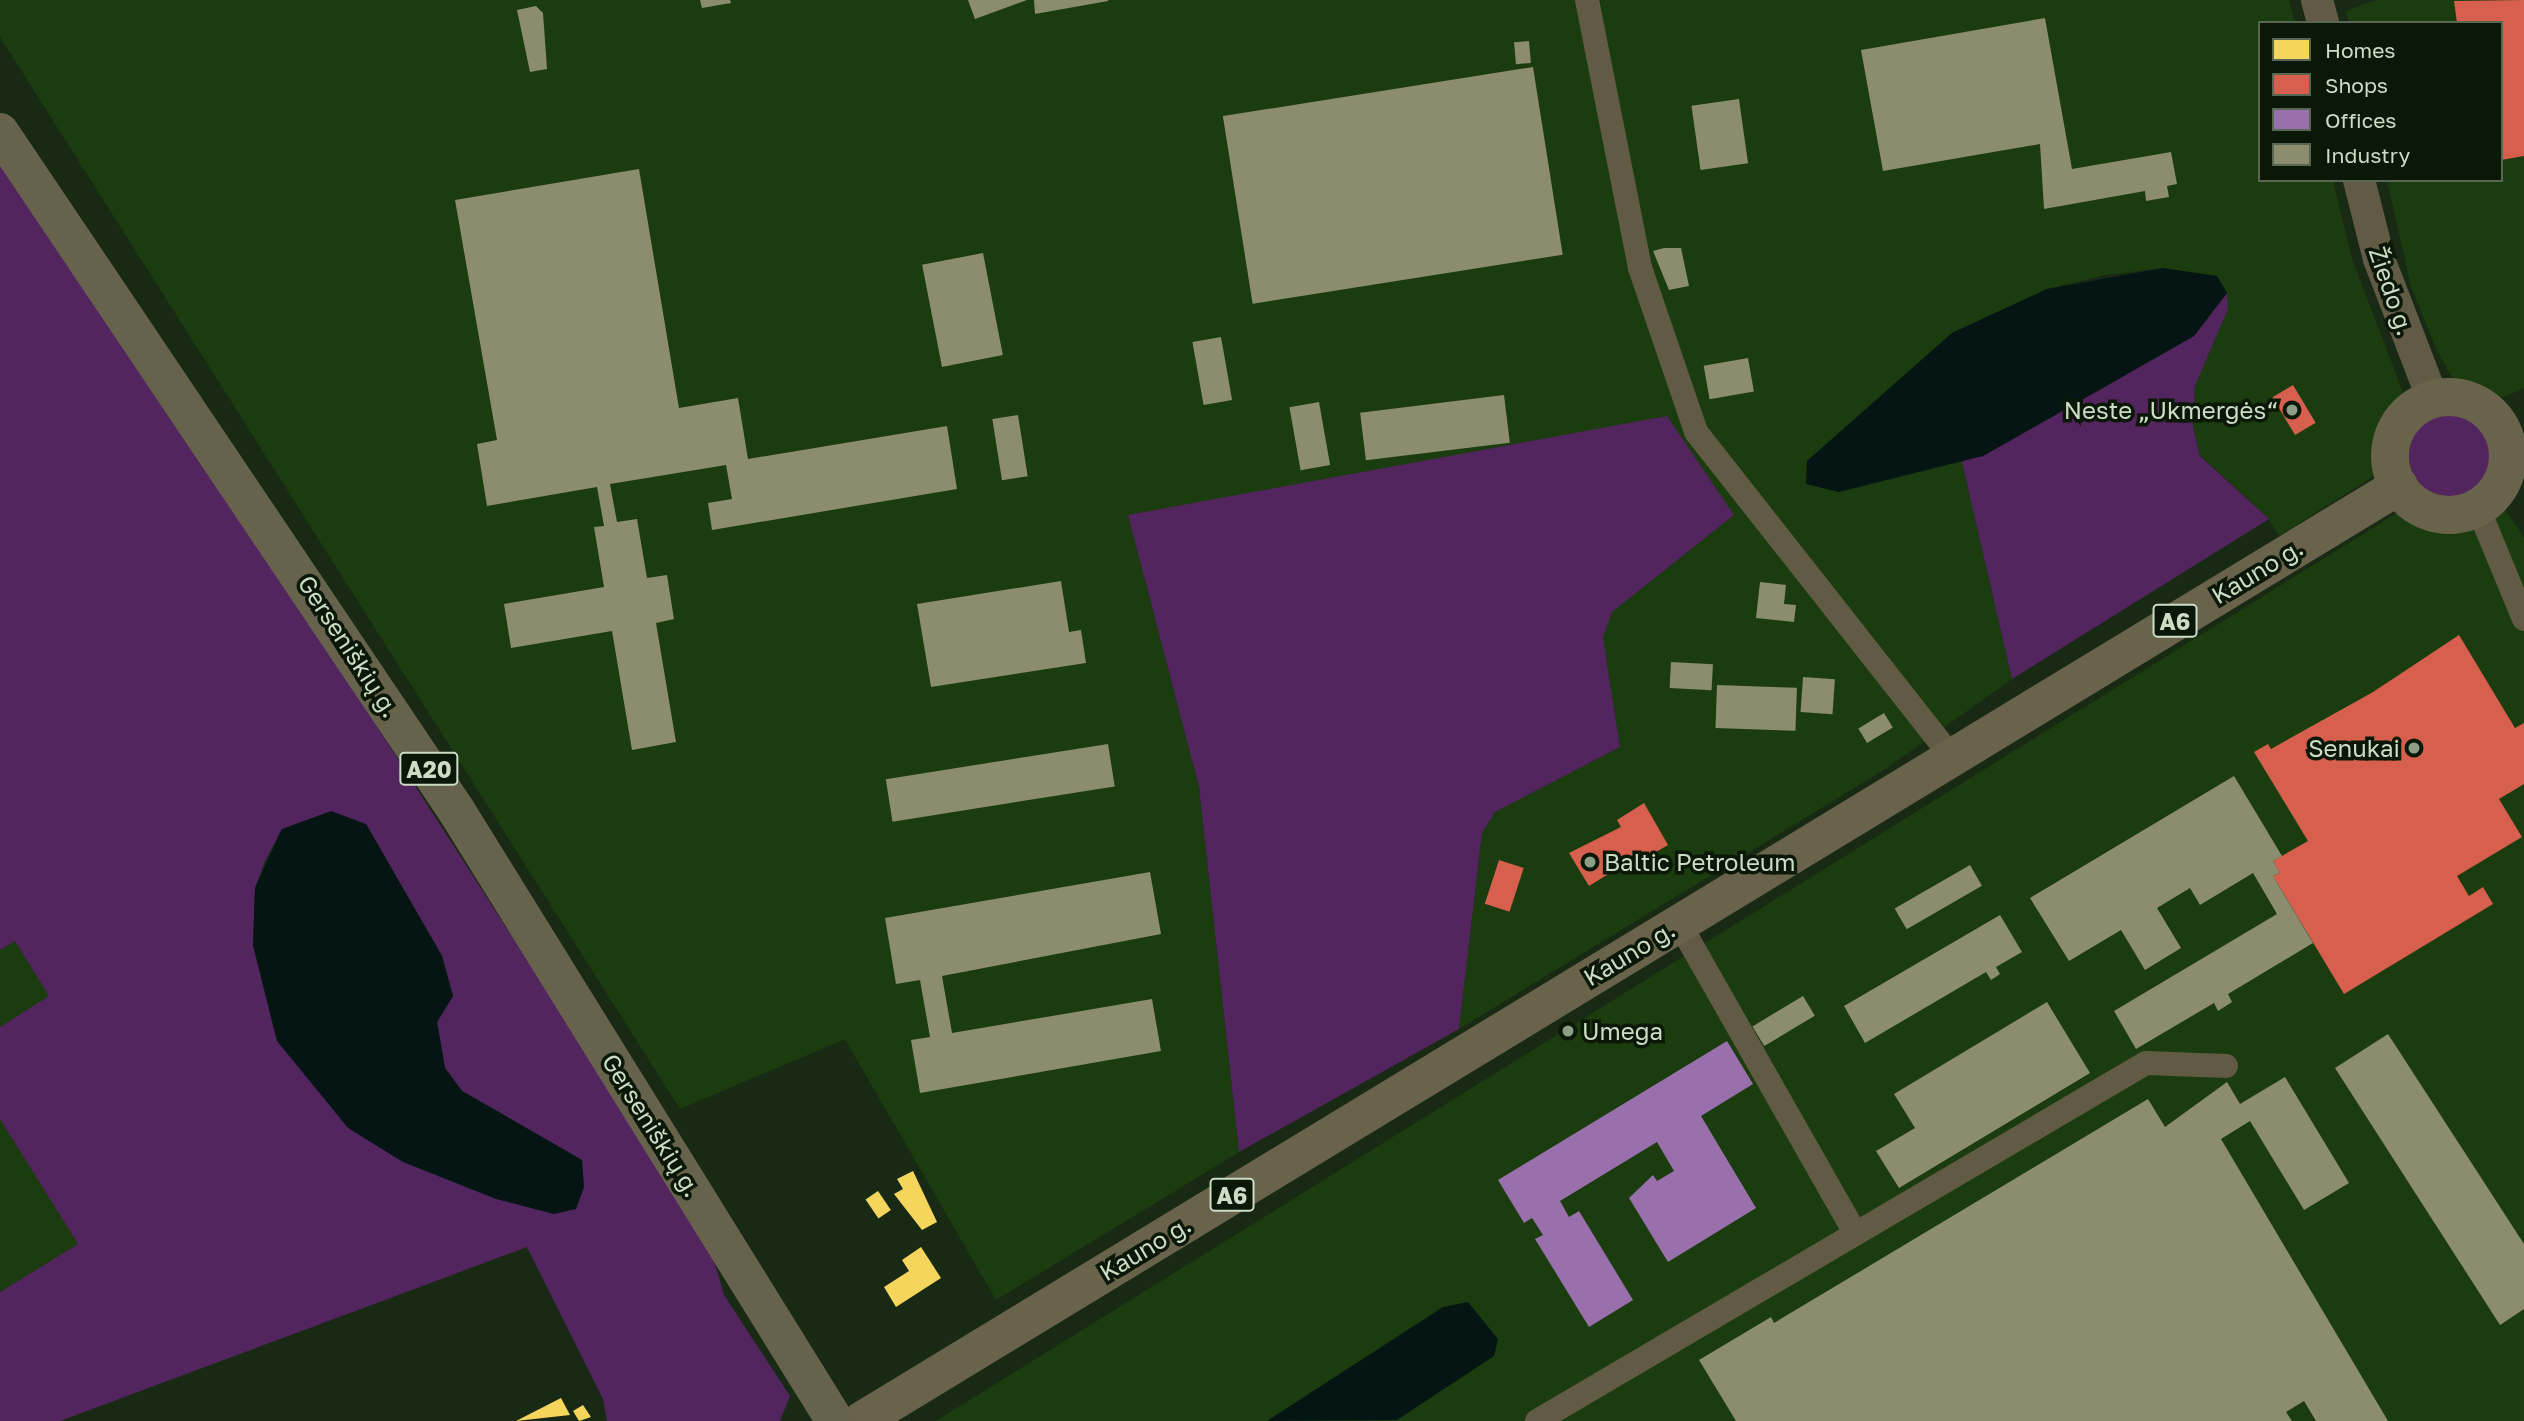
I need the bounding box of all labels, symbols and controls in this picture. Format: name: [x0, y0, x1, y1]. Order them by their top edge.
legend: [2258, 21, 2503, 182]
text: Homes: [2325, 37, 2395, 63]
text: Shops: [2325, 72, 2388, 98]
text: Offices: [2325, 107, 2396, 133]
text: Industry: [2325, 142, 2410, 168]
street label: Žiedo g.: [2363, 243, 2421, 339]
place label: Neste „Ukmergės“: [2064, 396, 2278, 424]
marker: Neste „Ukmergės“: [2284, 402, 2300, 418]
street label: Kauno g.: [2206, 533, 2308, 609]
street label: Gerseniškių g.: [292, 570, 406, 722]
road number: A6: [2152, 601, 2198, 640]
place label: Senukai: [2308, 734, 2400, 762]
marker: Senukai: [2406, 740, 2422, 756]
road number: A20: [399, 750, 459, 789]
place label: Baltic Petroleum: [1604, 848, 1796, 876]
marker: Baltic Petroleum: [1582, 854, 1598, 870]
street label: Kauno g.: [1578, 915, 1680, 991]
place label: Umega: [1582, 1017, 1663, 1045]
marker: Umega: [1560, 1023, 1576, 1039]
street label: Gerseniškių g.: [597, 1048, 707, 1202]
road number: A6: [1209, 1176, 1255, 1214]
street label: Kauno g.: [1094, 1210, 1196, 1286]

